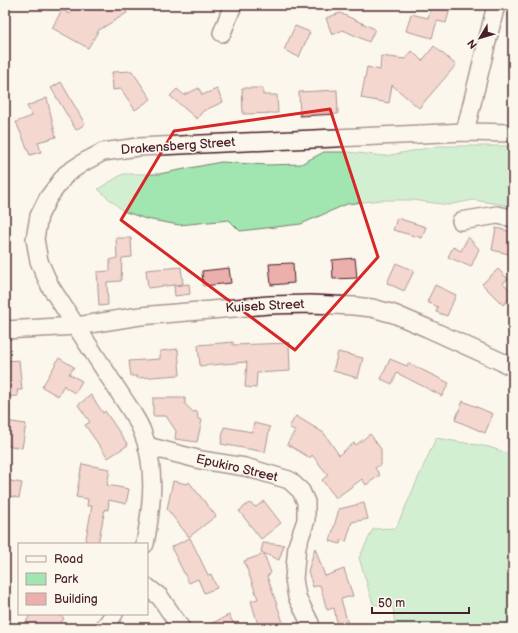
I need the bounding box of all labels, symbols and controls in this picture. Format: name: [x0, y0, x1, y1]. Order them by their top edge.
north arrow: [460, 18, 500, 58]
text: N: [465, 37, 480, 51]
street label: Drakensberg Street: [120, 134, 236, 158]
street label: Kuiseb Street: [225, 296, 305, 316]
street label: Epukiro Street: [195, 451, 279, 485]
legend: [18, 543, 148, 615]
text: Road: [54, 552, 83, 567]
text: Park: [54, 572, 78, 587]
scale bar: [372, 589, 469, 615]
text: Building: [54, 592, 98, 607]
text: 50 m: [378, 596, 405, 611]

